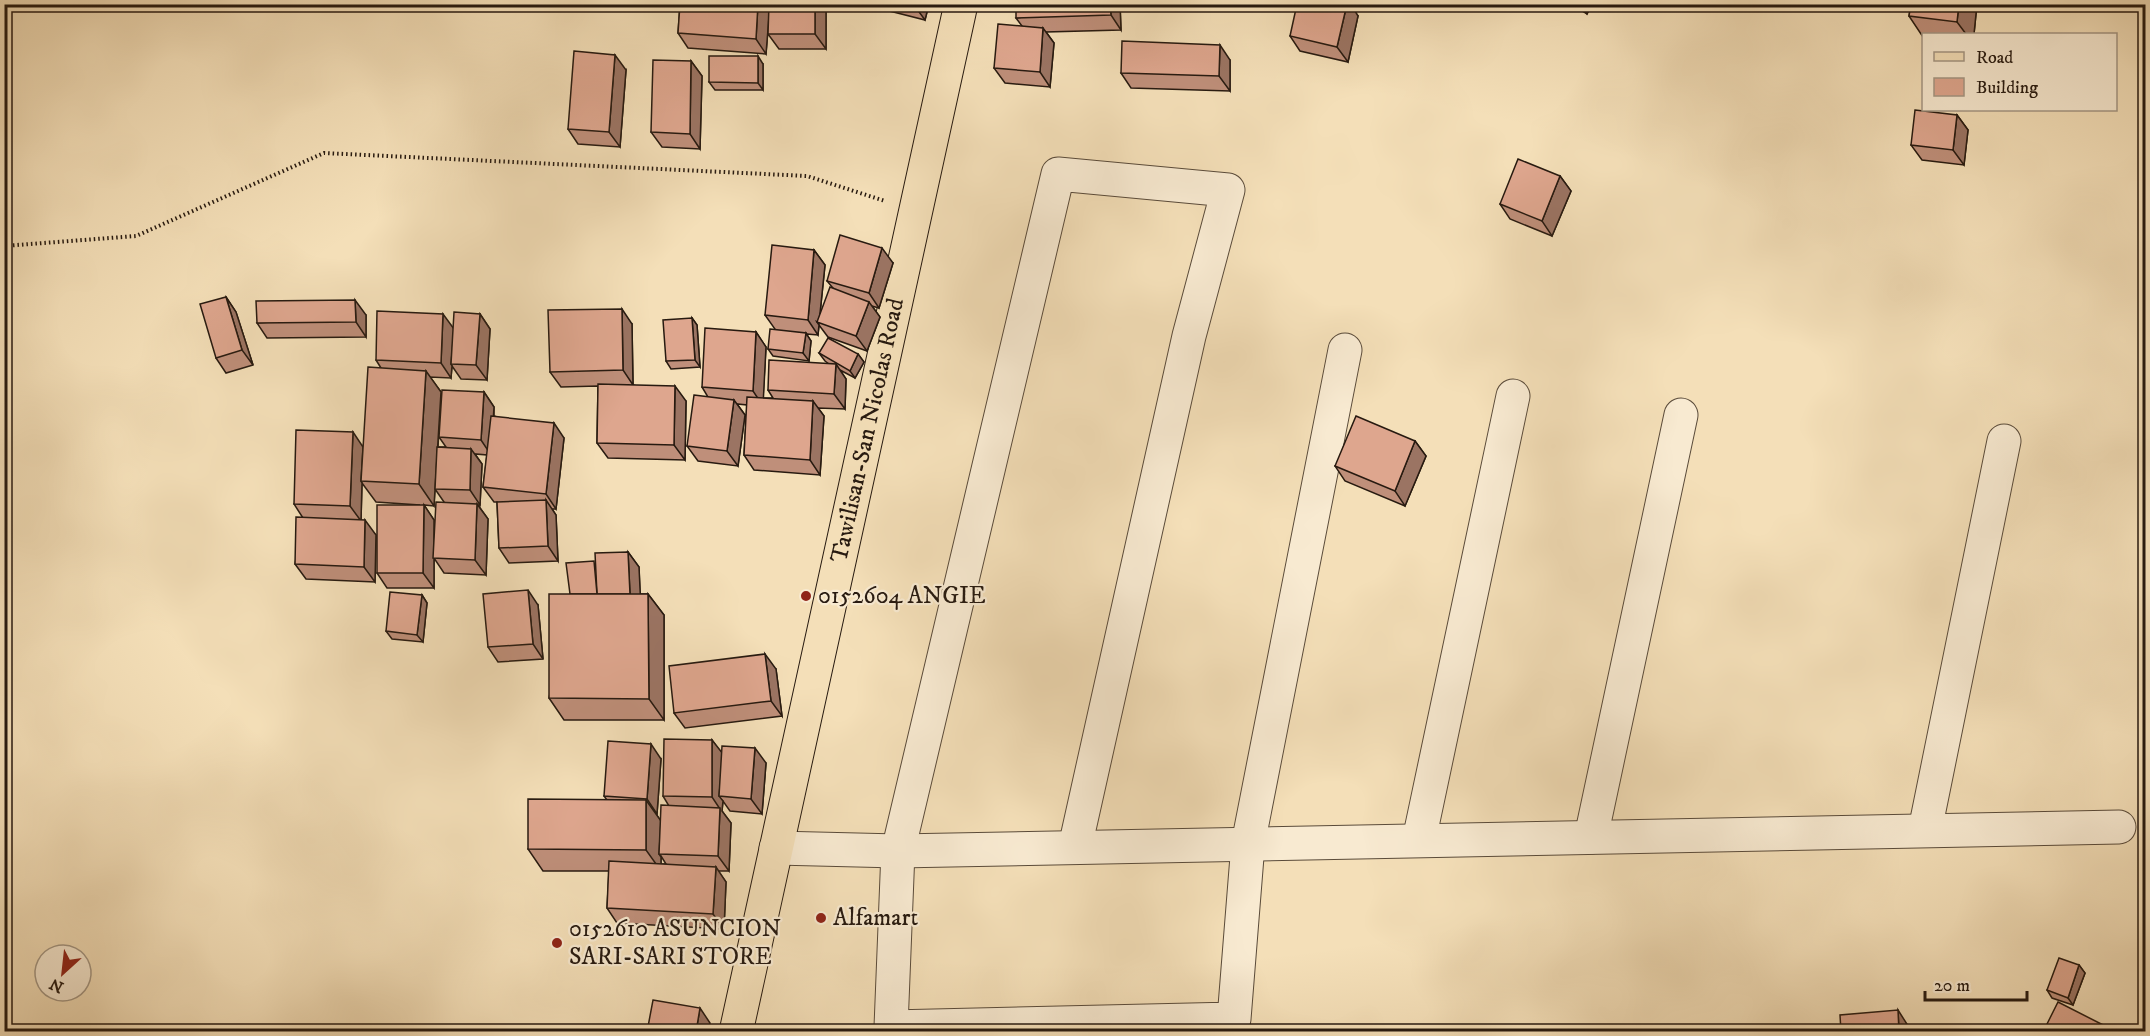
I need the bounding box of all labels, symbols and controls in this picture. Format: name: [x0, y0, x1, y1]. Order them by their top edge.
legend: [1922, 33, 2117, 111]
text: Road: [1976, 47, 2013, 69]
text: Building: [1976, 77, 2038, 99]
street label: Tawilisan-San Nicolas Road: [824, 295, 911, 565]
place label: 0152604 ANGIE: [818, 581, 986, 611]
marker: 0152604 ANGIE: [799, 589, 813, 603]
place label: Alfamart: [833, 903, 918, 933]
marker: Alfamart: [814, 911, 828, 925]
place label: 0152610 ASUNCION SARI-SARI STORE: [569, 914, 781, 972]
marker: 0152610 ASUNCION SARI-SARI STORE: [550, 936, 564, 950]
north arrow: [33, 943, 93, 1003]
scale bar: [1925, 964, 2027, 1002]
text: N: [46, 974, 67, 997]
text: 20 m: [1934, 975, 1970, 997]

